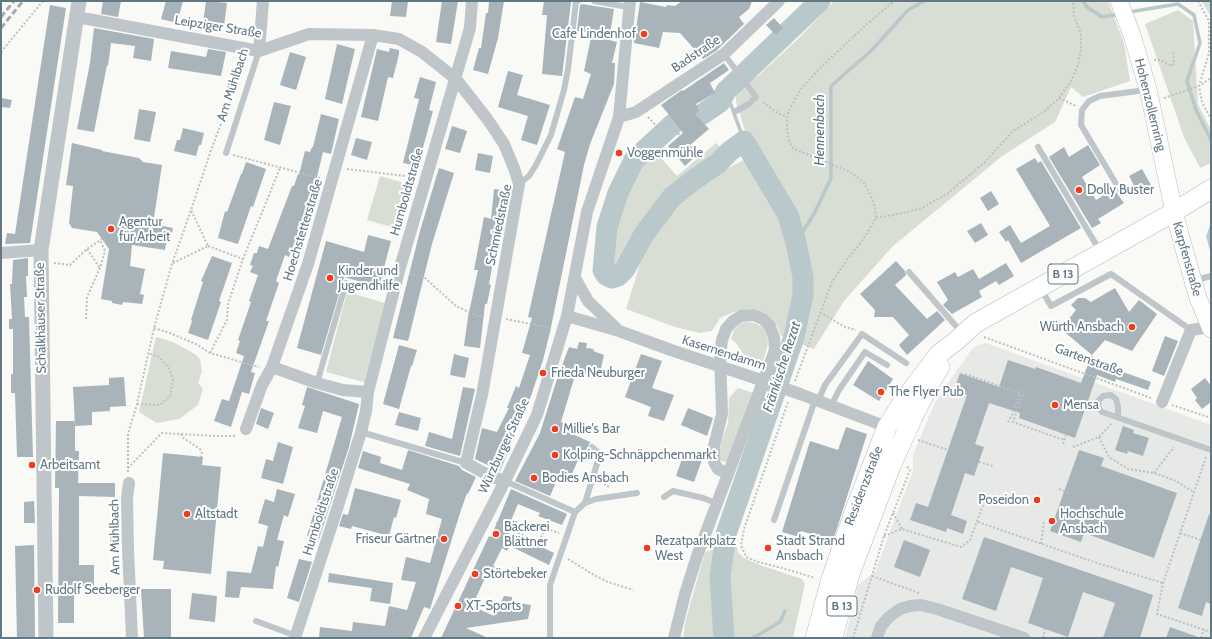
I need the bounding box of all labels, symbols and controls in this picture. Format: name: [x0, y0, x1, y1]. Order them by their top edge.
street label: Leipziger Straße: [173, 12, 263, 42]
place label: Cafe Lindenhof: [552, 26, 636, 42]
marker: Cafe Lindenhof: [639, 29, 649, 39]
street label: Badstraße: [669, 32, 723, 76]
street label: Am Mühlbach: [214, 46, 252, 124]
street label: Hohenzollernring: [1131, 57, 1169, 153]
water label: Hennenbach: [812, 94, 828, 166]
place label: Voggenmühle: [627, 145, 703, 161]
street label: Humboldtstraße: [387, 146, 427, 238]
marker: Voggenmühle: [614, 148, 624, 158]
street label: Hoechstetterstraße: [280, 177, 326, 283]
place label: Dolly Buster: [1087, 182, 1154, 198]
street label: Schmiedstraße: [483, 183, 515, 267]
marker: Dolly Buster: [1074, 185, 1084, 195]
place label: Agentur für Arbeit: [119, 214, 170, 245]
street label: Karpfenstraße: [1169, 220, 1205, 298]
marker: Agentur für Arbeit: [106, 224, 116, 234]
street label: Schalkhäuser Straße: [32, 262, 50, 374]
place label: Kinder und Jugendhilfe: [338, 263, 399, 294]
road number: B 13: [1048, 264, 1078, 284]
marker: Kinder und Jugendhilfe: [325, 273, 335, 283]
place label: Würth Ansbach: [1040, 319, 1124, 335]
water label: Fränkische Rezat: [759, 320, 805, 414]
marker: Würth Ansbach: [1127, 322, 1137, 332]
street label: Kasernendamm: [680, 332, 768, 374]
street label: Gartenstraße: [1053, 340, 1125, 380]
place label: Frieda Neuburger: [551, 365, 645, 381]
marker: Frieda Neuburger: [538, 368, 548, 378]
place label: The Flyer Pub: [889, 384, 964, 400]
marker: The Flyer Pub: [876, 387, 886, 397]
street label: Würzburger Straße: [475, 396, 533, 496]
place label: Mensa: [1063, 397, 1099, 413]
marker: Mensa: [1050, 400, 1060, 410]
place label: Millie's Bar: [563, 421, 620, 437]
marker: Millie's Bar: [550, 424, 560, 434]
street label: Residenzstraße: [842, 444, 886, 528]
place label: Kolping-Schnäppchenmarkt: [563, 447, 717, 463]
marker: Kolping-Schnäppchenmarkt: [550, 450, 560, 460]
place label: Arbeitsamt: [40, 457, 100, 473]
marker: Arbeitsamt: [27, 460, 37, 470]
street label: Humboldtstraße: [300, 467, 342, 557]
place label: Bodies Ansbach: [542, 470, 629, 486]
marker: Bodies Ansbach: [529, 473, 539, 483]
place label: Poseidon: [978, 492, 1029, 508]
marker: Poseidon: [1032, 495, 1042, 505]
street label: Am Mühlbach: [107, 499, 123, 575]
place label: Altstadt: [195, 506, 238, 522]
place label: Hochschule Ansbach: [1060, 506, 1124, 537]
marker: Altstadt: [182, 509, 192, 519]
marker: Hochschule Ansbach: [1047, 516, 1057, 526]
place label: Bäckerei Blättner: [504, 519, 549, 550]
marker: Bäckerei Blättner: [491, 529, 501, 539]
place label: Friseur Gärtner: [356, 531, 436, 547]
place label: Rezatparkplatz West: [655, 533, 736, 564]
place label: Stadt Strand Ansbach: [776, 533, 845, 564]
marker: Friseur Gärtner: [439, 534, 449, 544]
marker: Rezatparkplatz West: [642, 543, 652, 553]
marker: Stadt Strand Ansbach: [763, 543, 773, 553]
place label: Störtebeker: [483, 566, 547, 582]
marker: Störtebeker: [470, 569, 480, 579]
place label: Rudolf Seeberger: [45, 582, 140, 598]
marker: Rudolf Seeberger: [32, 585, 42, 595]
road number: B 13: [827, 596, 857, 616]
place label: XT-Sports: [466, 598, 521, 614]
marker: XT-Sports: [453, 601, 463, 611]

